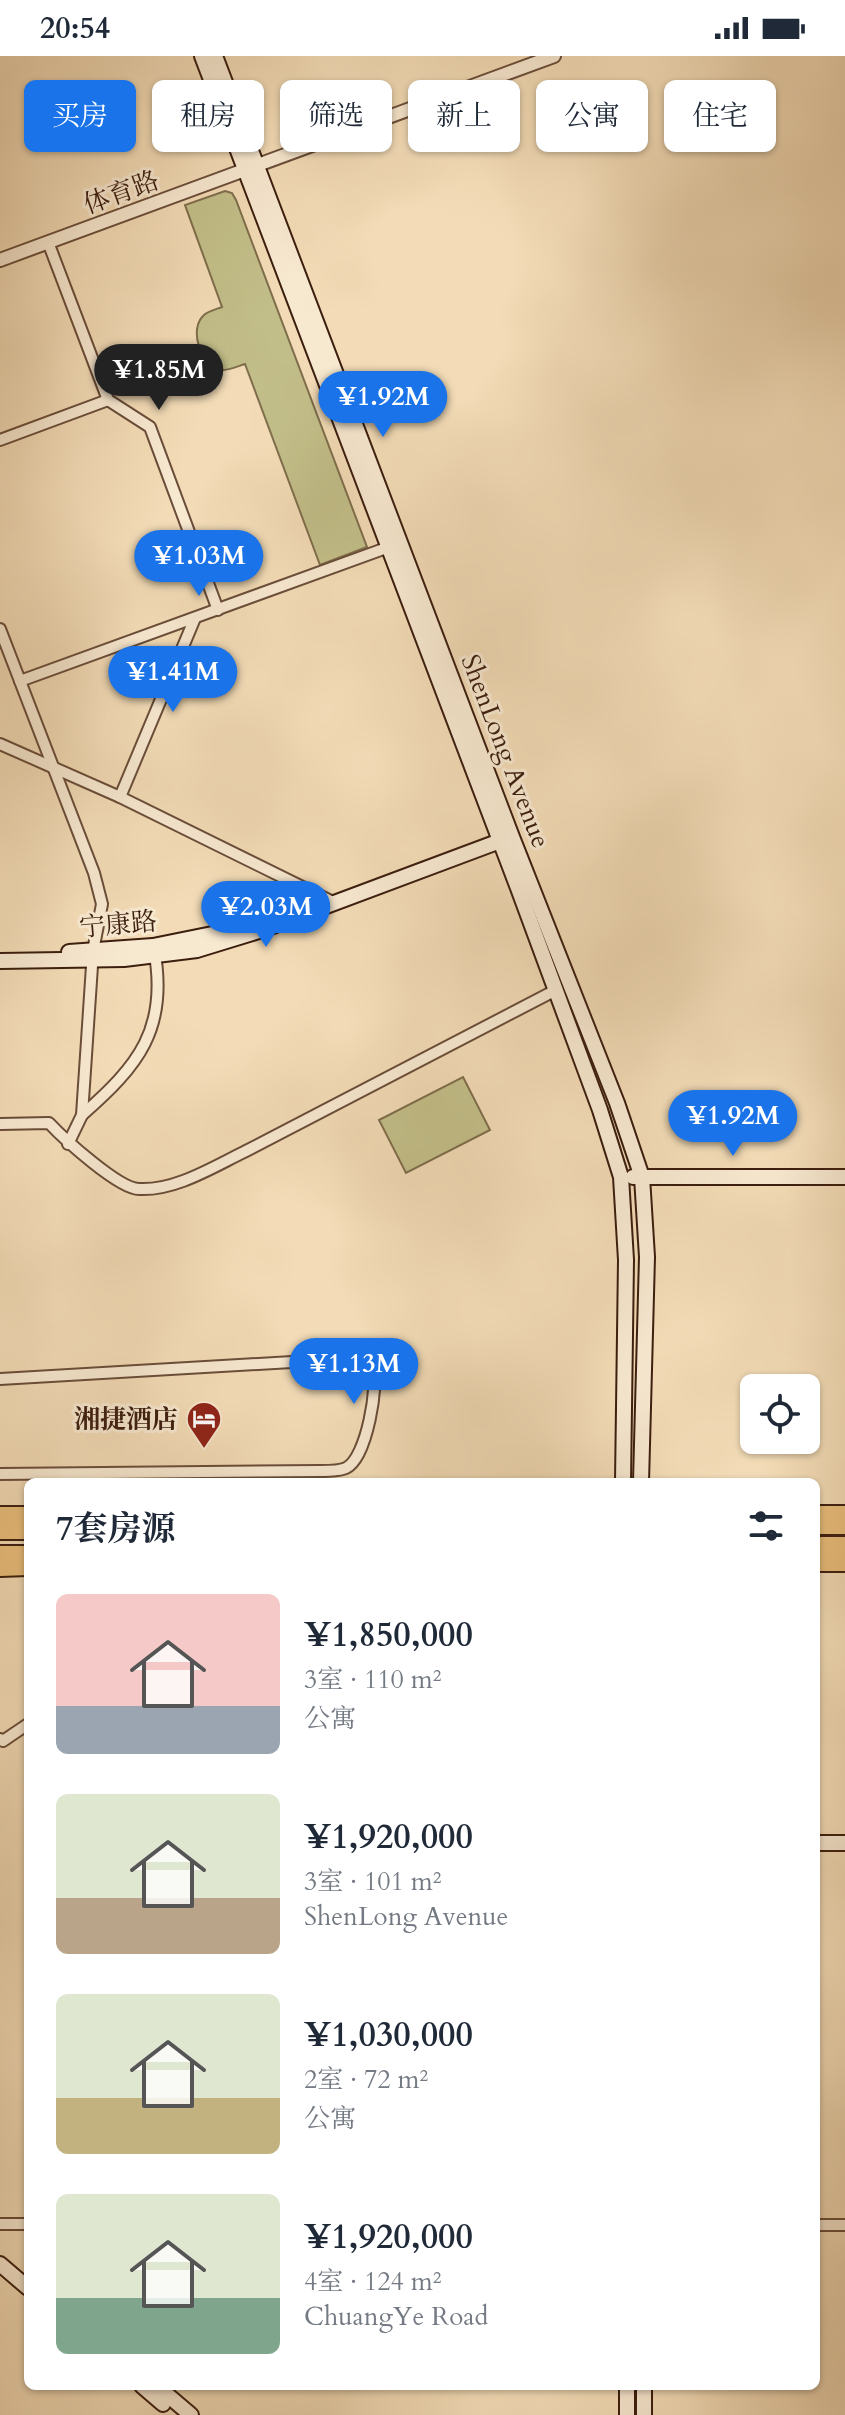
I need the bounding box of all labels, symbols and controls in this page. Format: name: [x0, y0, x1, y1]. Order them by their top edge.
text: 20:54: [40, 8, 110, 49]
chip: 买房: [24, 80, 136, 152]
chip: 租房: [152, 80, 264, 152]
chip: 筛选: [280, 80, 392, 152]
chip: 新上: [408, 80, 520, 152]
chip: 公寓: [536, 80, 648, 152]
chip: 住宅: [664, 80, 776, 152]
street label: 体育路: [79, 163, 164, 222]
pin: ¥1.85M: [94, 344, 224, 412]
text: ¥1.85M: [112, 352, 206, 387]
pin: ¥1.92M: [318, 371, 448, 439]
text: ¥1.92M: [336, 379, 430, 414]
pin: ¥1.03M: [134, 530, 264, 598]
text: ¥1.03M: [152, 538, 246, 573]
pin: ¥1.41M: [108, 646, 238, 714]
street label: ShenLong Avenue: [453, 650, 558, 853]
text: ¥1.41M: [126, 654, 220, 689]
pin: ¥2.03M: [201, 881, 331, 949]
text: ¥2.03M: [219, 889, 313, 924]
street label: 宁康路: [78, 904, 158, 945]
pin: ¥1.92M: [668, 1090, 798, 1158]
text: ¥1.92M: [686, 1098, 780, 1133]
pin: ¥1.13M: [289, 1338, 419, 1406]
text: ¥1.13M: [307, 1346, 401, 1381]
map controls: [740, 1374, 820, 1454]
button: locate: [740, 1374, 820, 1454]
hotel icon: 湘捷酒店: [185, 1400, 223, 1450]
place label: 湘捷酒店: [74, 1402, 178, 1437]
icon: filters: [744, 1504, 788, 1548]
text: 7套房源: [56, 1506, 175, 1552]
text: ¥1,850,000: [304, 1612, 473, 1658]
icon: home: [120, 1626, 216, 1722]
text: 3室 · 110 m²: [304, 1662, 442, 1697]
text: 公寓: [304, 1701, 356, 1736]
text: ¥1,920,000: [304, 1814, 473, 1860]
icon: home: [120, 1826, 216, 1922]
text: 3室 · 101 m²: [304, 1864, 442, 1899]
text: ShenLong Avenue: [304, 1899, 508, 1934]
text: ¥1,030,000: [304, 2012, 473, 2058]
icon: home: [120, 2026, 216, 2122]
text: 2室 · 72 m²: [304, 2062, 428, 2097]
text: 公寓: [304, 2101, 356, 2136]
text: ¥1,920,000: [304, 2214, 473, 2260]
icon: home: [120, 2226, 216, 2322]
text: 4室 · 124 m²: [304, 2264, 442, 2299]
text: ChuangYe Road: [304, 2299, 488, 2334]

